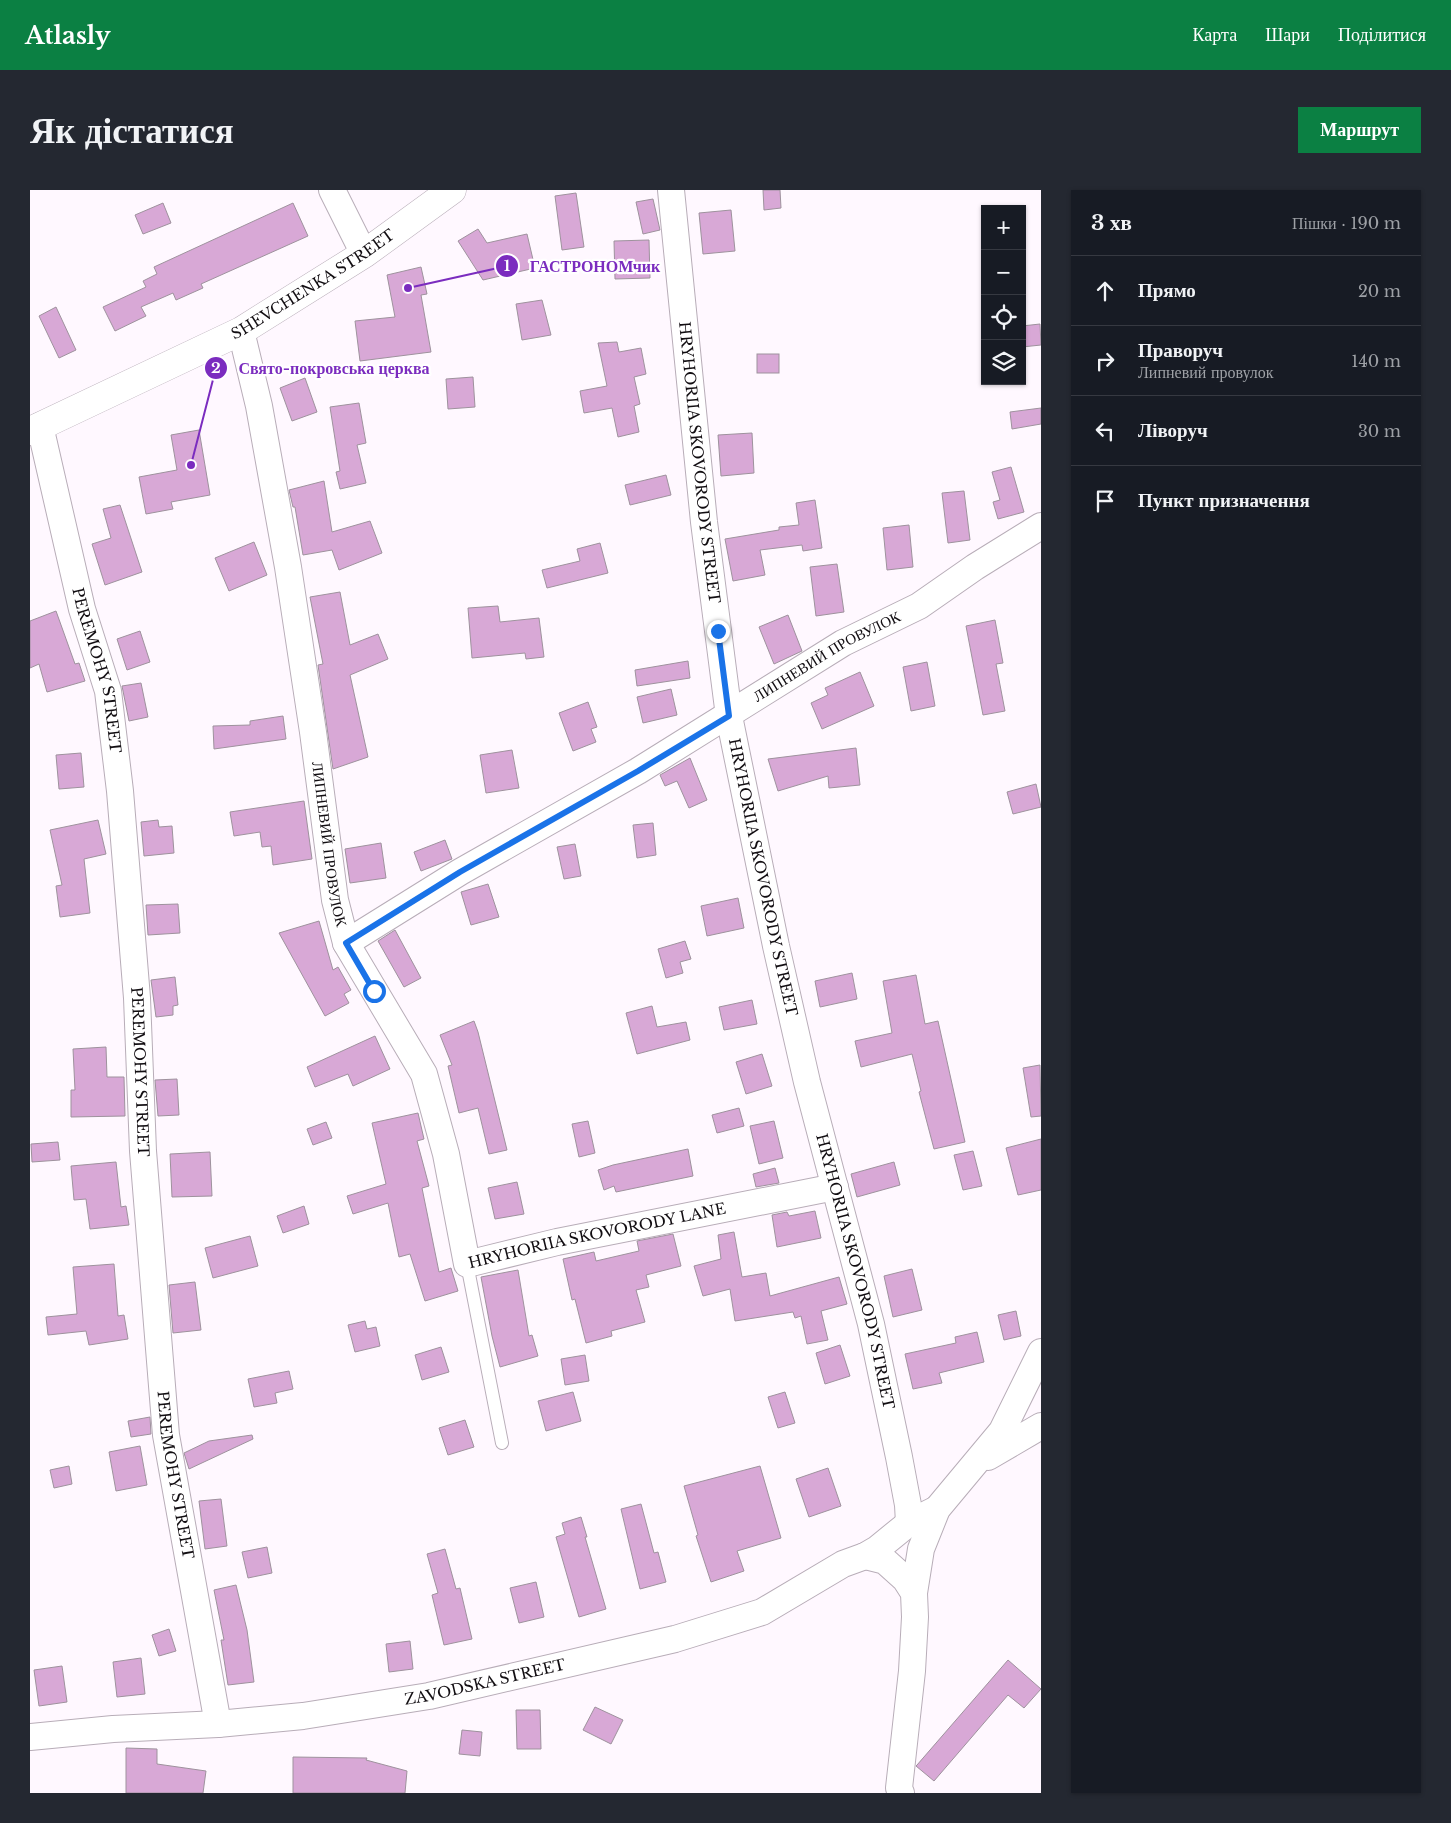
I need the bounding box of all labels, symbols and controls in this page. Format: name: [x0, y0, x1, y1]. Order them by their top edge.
text: Atlasly: [25, 21, 111, 50]
text: Карта: [1193, 24, 1237, 46]
text: Шари: [1265, 24, 1310, 46]
text: Поділитися: [1338, 24, 1426, 46]
button: Маршрут: [1298, 107, 1421, 153]
text: Як дістатися: [30, 109, 234, 152]
map controls: [981, 205, 1026, 385]
button: +: [981, 205, 1026, 250]
text: 3 хв: [1091, 210, 1132, 236]
text: Пішки · 190 m: [1292, 213, 1401, 233]
street label: SHEVCHENKA STREET: [228, 225, 398, 343]
button: −: [981, 250, 1026, 295]
callout: ГАСТРОНОМчик: [495, 251, 670, 282]
text: 1: [504, 256, 511, 275]
text: ГАСТРОНОМчик: [530, 256, 661, 276]
icon: ahead: [1091, 277, 1119, 305]
text: Прямо: [1138, 279, 1196, 302]
text: 20 m: [1358, 281, 1401, 301]
button: locate: [981, 295, 1026, 340]
street label: HRYHORIIA SKOVORODY STREET: [675, 321, 724, 605]
text: Праворуч: [1138, 339, 1223, 362]
button: layers: [981, 340, 1026, 385]
icon: right: [1091, 347, 1119, 375]
text: 140 m: [1351, 351, 1401, 371]
callout: Свято-покровська церква: [203, 353, 439, 384]
text: 2: [211, 358, 221, 377]
text: Свято-покровська церква: [238, 358, 430, 378]
text: Липневий провулок: [1138, 362, 1274, 382]
icon: left: [1091, 417, 1119, 445]
text: Ліворуч: [1138, 419, 1208, 442]
text: 30 m: [1358, 421, 1401, 441]
icon: arrive: [1091, 487, 1119, 515]
text: Пункт призначення: [1138, 489, 1310, 512]
street label: PEREMOHY STREET: [68, 586, 125, 754]
street label: ЛИПНЕВИЙ ПРОВУЛОК: [749, 606, 904, 706]
route end: [707, 620, 730, 643]
street label: HRYHORIIA SKOVORODY STREET: [725, 737, 802, 1018]
street label: ЛИПНЕВИЙ ПРОВУЛОК: [308, 760, 352, 930]
route start: [363, 980, 386, 1003]
street label: PEREMOHY STREET: [127, 986, 153, 1157]
street label: HRYHORIIA SKOVORODY STREET: [812, 1131, 899, 1411]
street label: HRYHORIIA SKOVORODY LANE: [466, 1199, 728, 1272]
street label: PEREMOHY STREET: [153, 1390, 198, 1560]
street label: ZAVODSKA STREET: [403, 1655, 567, 1709]

